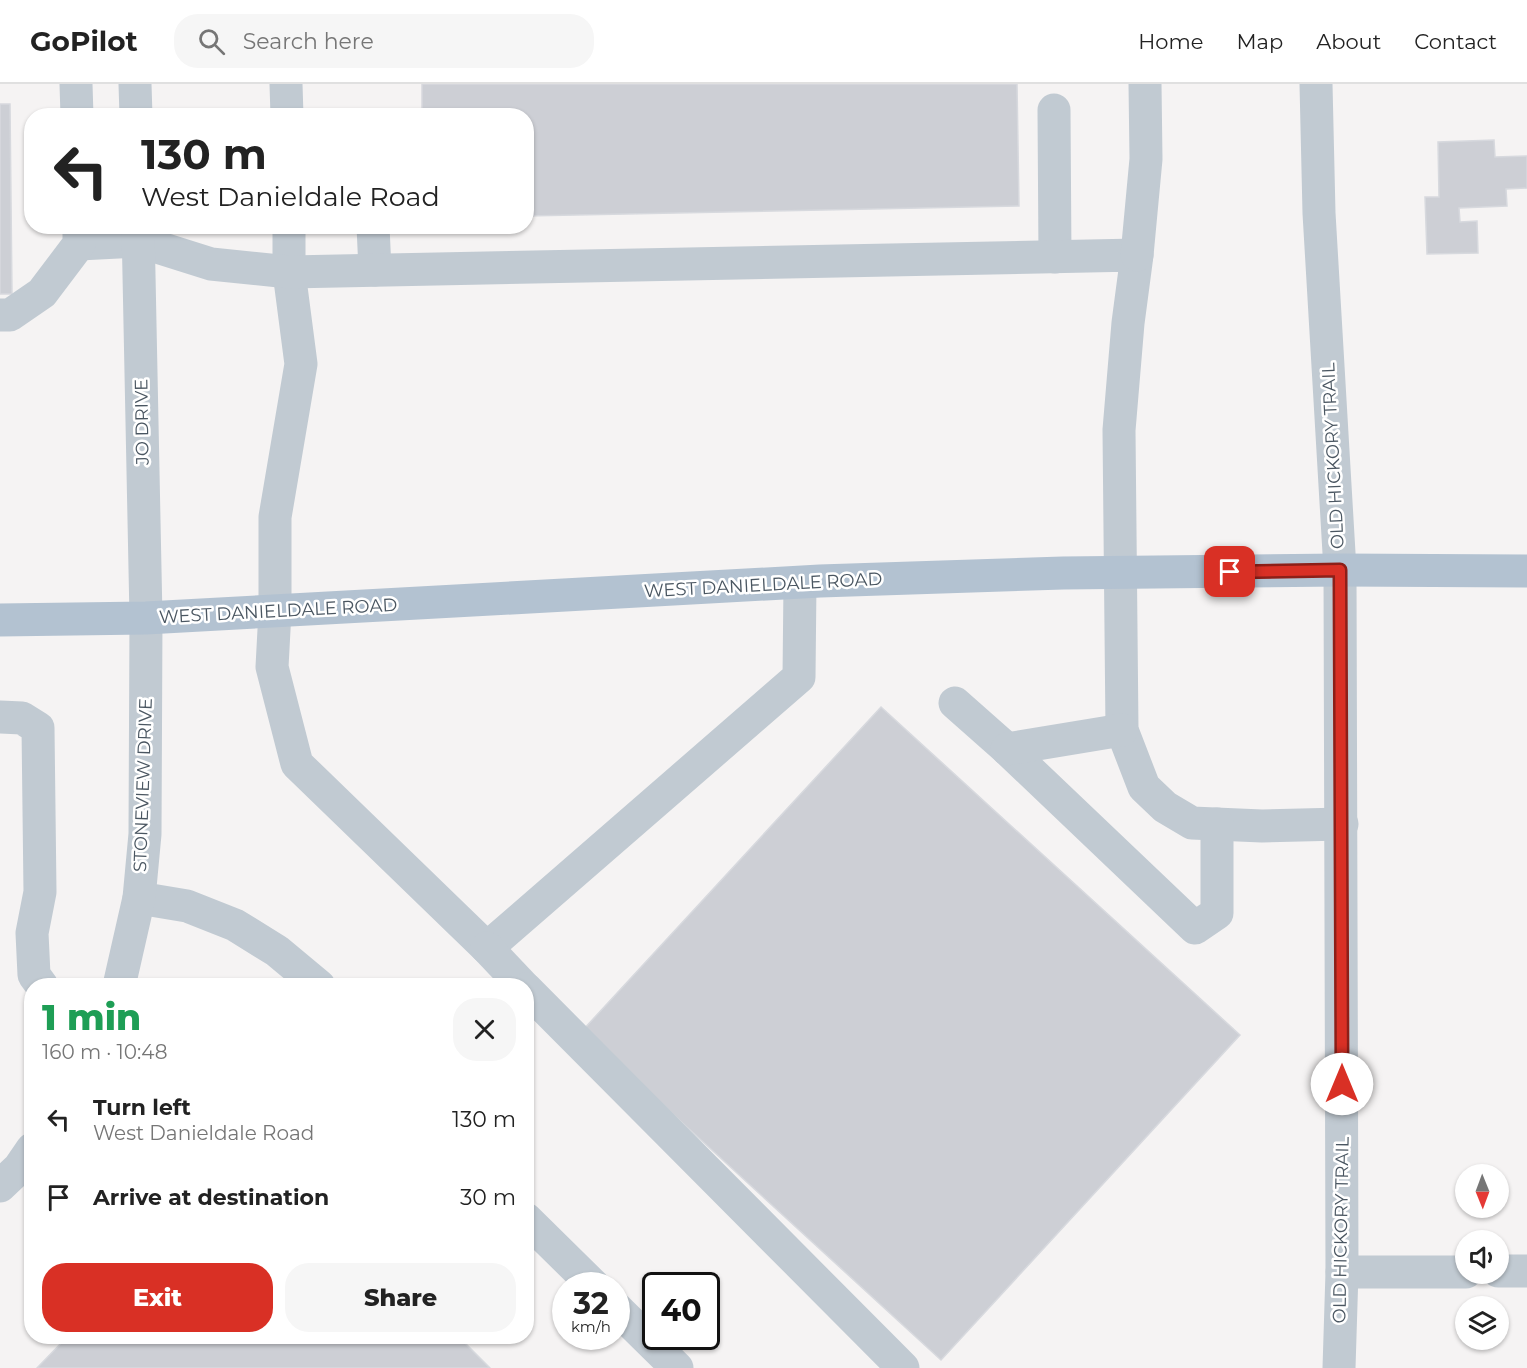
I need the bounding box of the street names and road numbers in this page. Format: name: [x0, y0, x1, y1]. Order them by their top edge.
street label: OLD HICKORY TRAIL: [1317, 362, 1349, 550]
street label: JO DRIVE: [130, 379, 154, 466]
street label: WEST DANIELDALE ROAD: [643, 568, 883, 602]
street label: WEST DANIELDALE ROAD: [158, 594, 398, 628]
street label: STONEVIEW DRIVE: [129, 697, 157, 873]
street label: OLD HICKORY TRAIL: [1328, 1136, 1354, 1323]

